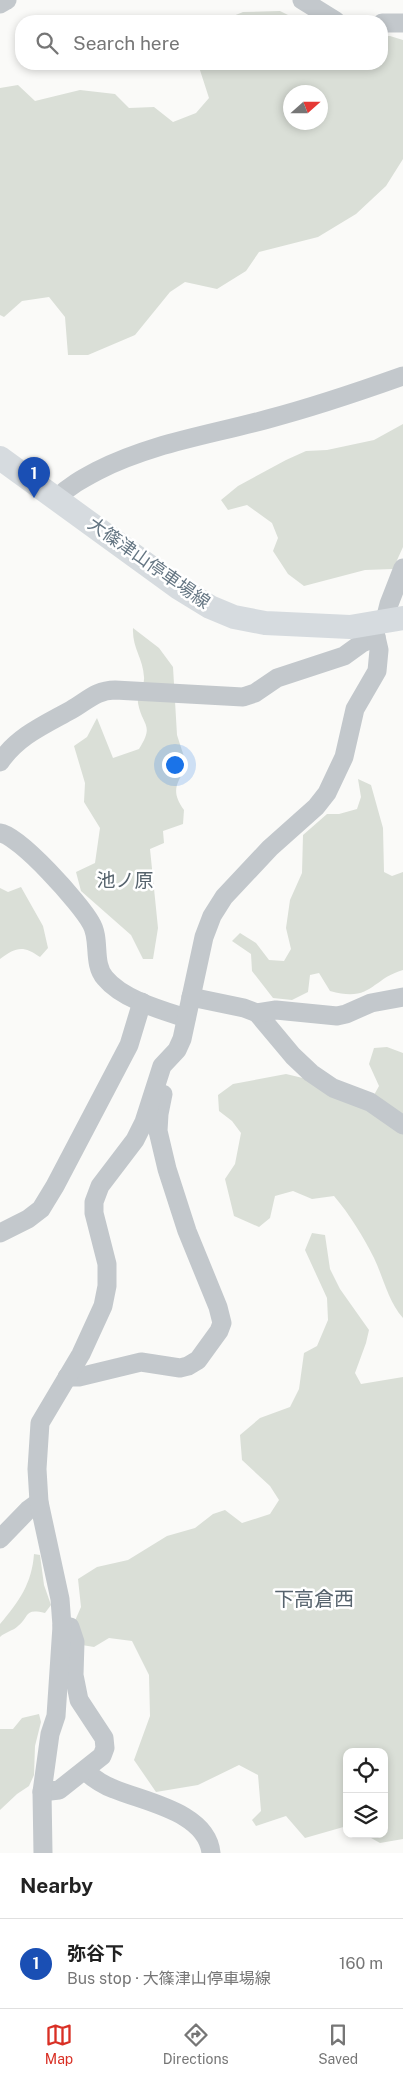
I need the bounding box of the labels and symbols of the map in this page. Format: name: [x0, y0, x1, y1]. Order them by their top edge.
north arrow: [283, 85, 328, 130]
pin: 1: [18, 457, 50, 498]
street label: 大篠津山停車場線: [84, 513, 214, 612]
your location: [162, 752, 188, 778]
district label: 池ノ原: [96, 869, 154, 891]
district label: 下高倉西: [274, 1587, 354, 1611]

